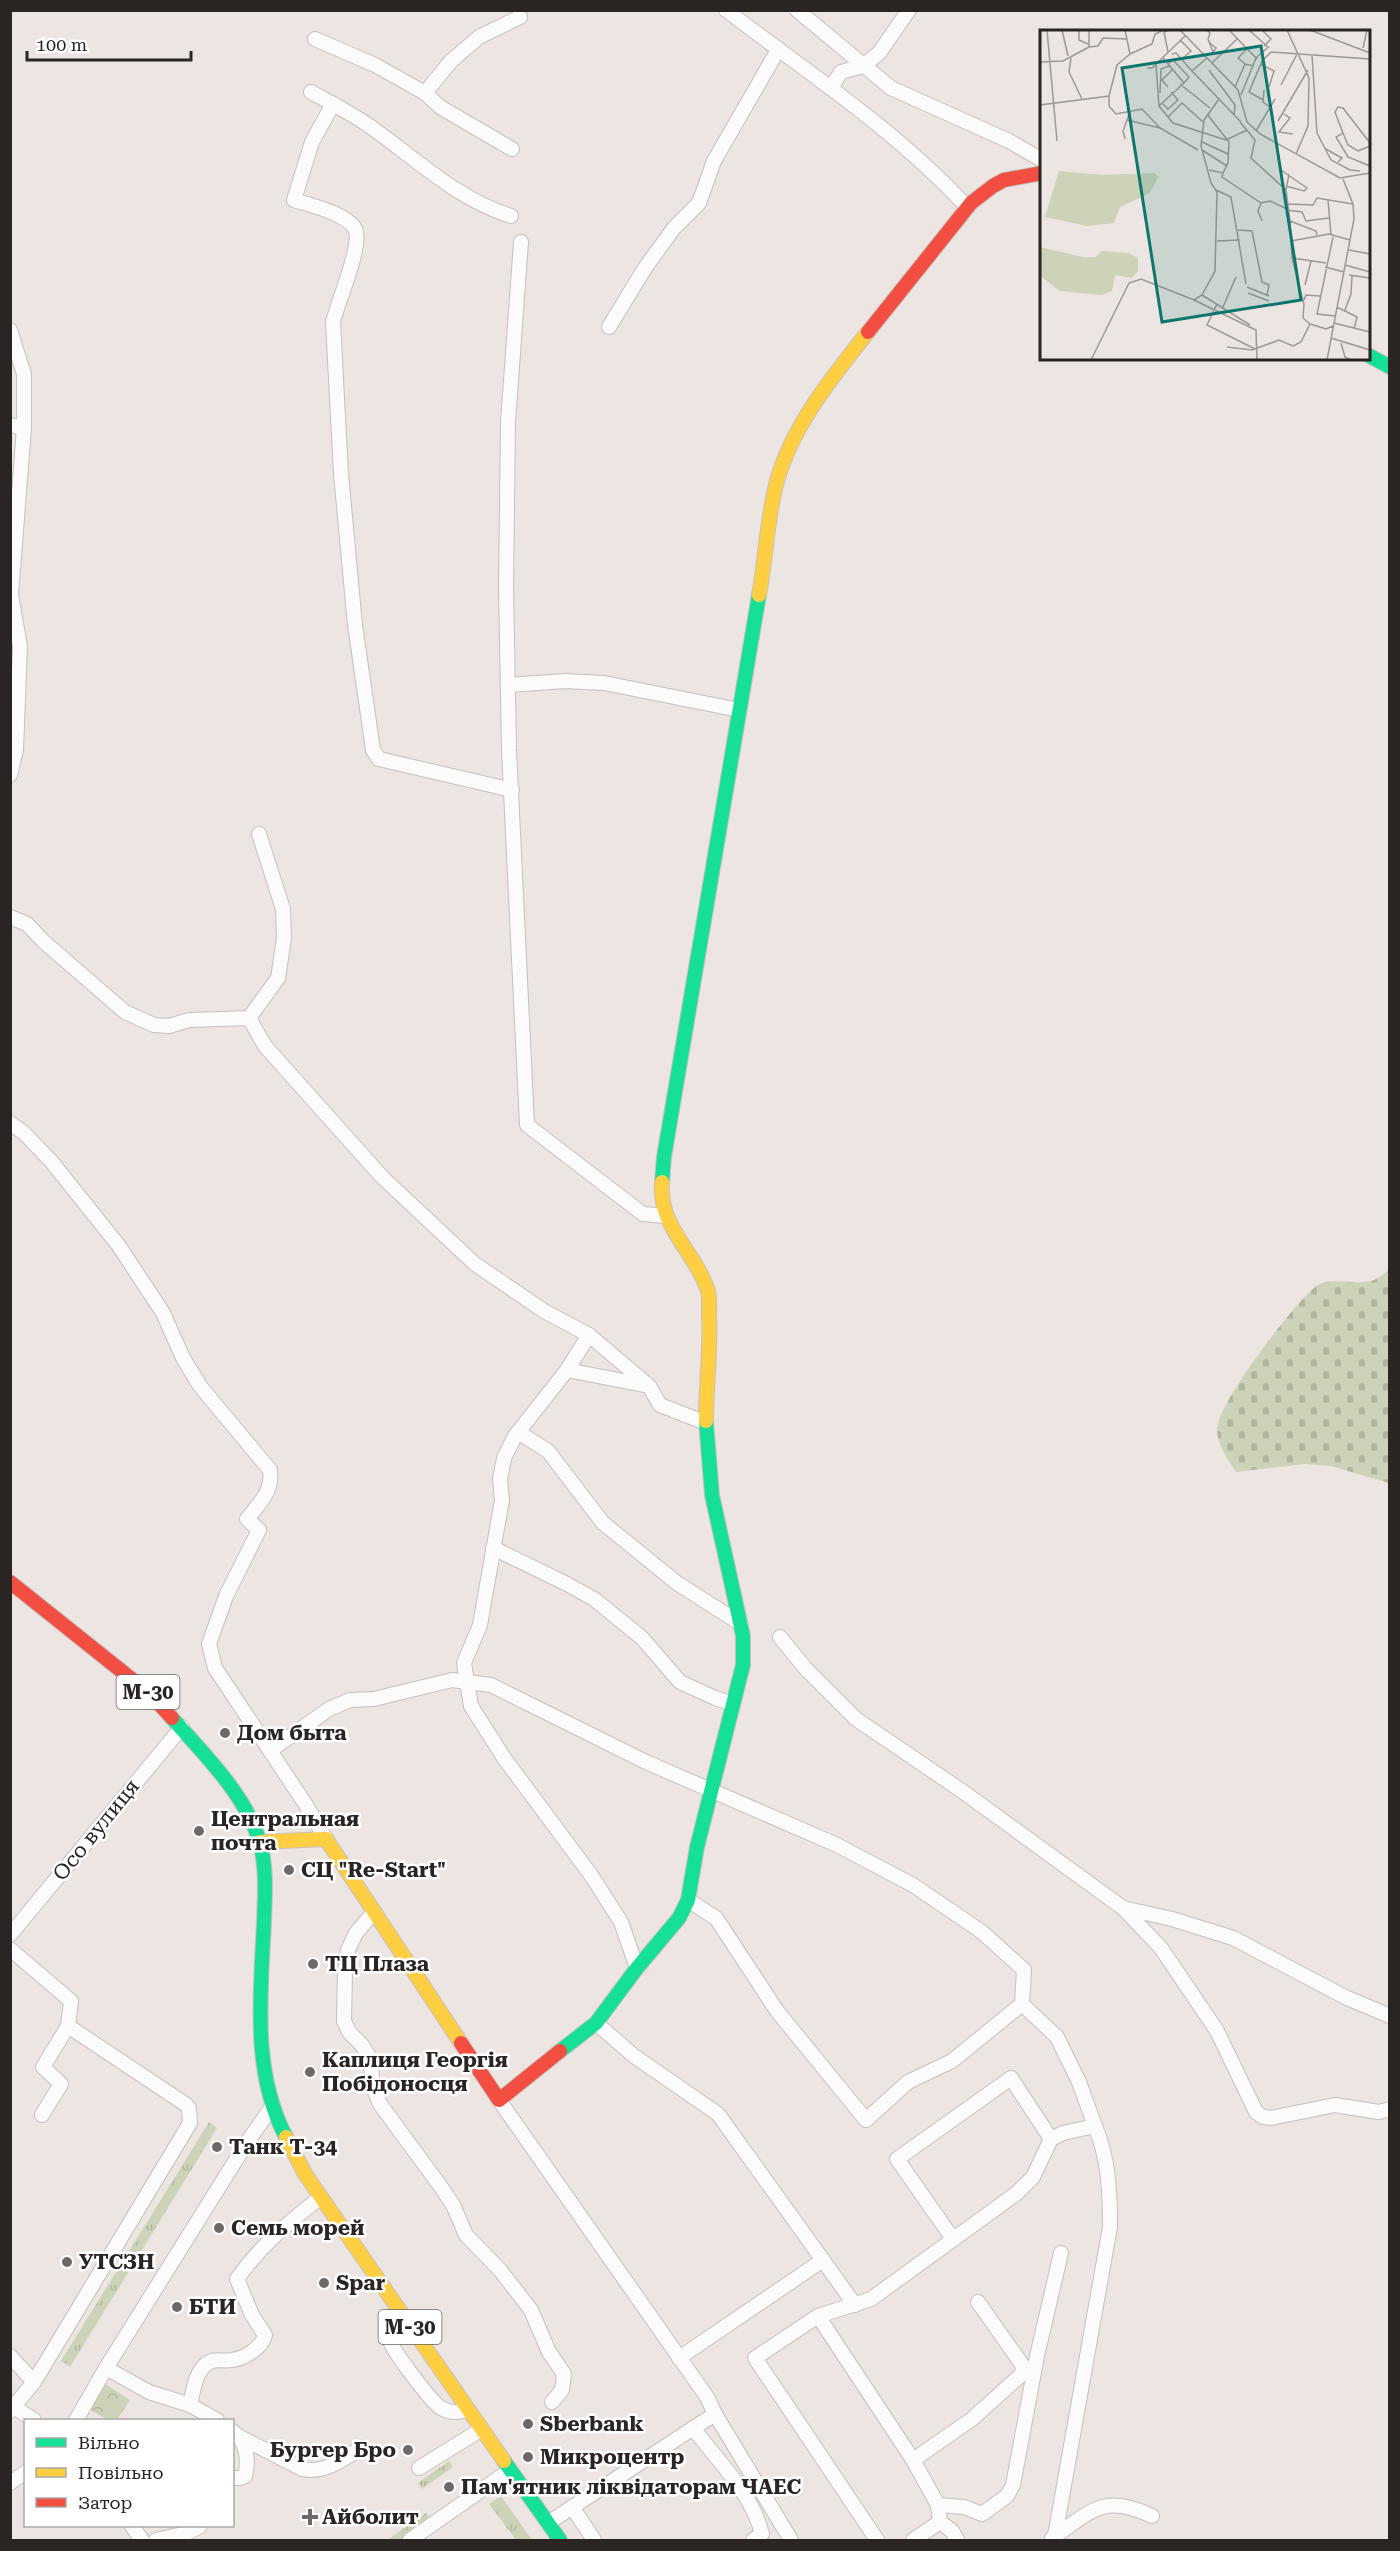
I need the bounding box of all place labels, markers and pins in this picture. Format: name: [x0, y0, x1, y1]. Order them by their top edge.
place label: Дом быта: [237, 1721, 347, 1745]
marker: Дом быта: [218, 1726, 232, 1740]
place label: Центральная почта: [211, 1807, 359, 1855]
marker: Центральная почта: [192, 1824, 206, 1838]
place label: СЦ "Re-Start": [301, 1858, 446, 1882]
marker: СЦ "Re-Start": [282, 1863, 296, 1877]
place label: ТЦ Плаза: [325, 1952, 430, 1976]
marker: ТЦ Плаза: [306, 1957, 320, 1971]
place label: Каплиця Георгія Побідоносця: [322, 2048, 508, 2096]
marker: Каплиця Георгія Побідоносця: [303, 2065, 317, 2079]
place label: Танк Т-34: [229, 2135, 337, 2159]
marker: Танк Т-34: [210, 2140, 224, 2154]
place label: Семь морей: [231, 2216, 365, 2240]
marker: Семь морей: [212, 2221, 226, 2235]
place label: УТСЗН: [79, 2250, 154, 2274]
marker: УТСЗН: [60, 2255, 74, 2269]
place label: Spar: [336, 2271, 386, 2295]
marker: Spar: [317, 2276, 331, 2290]
place label: БТИ: [189, 2295, 236, 2319]
marker: БТИ: [170, 2300, 184, 2314]
place label: Sberbank: [540, 2412, 644, 2436]
marker: Sberbank: [521, 2417, 535, 2431]
place label: Бургер Бро: [270, 2438, 396, 2462]
marker: Бургер Бро: [401, 2443, 415, 2457]
place label: Микроцентр: [540, 2445, 685, 2469]
marker: Микроцентр: [521, 2450, 535, 2464]
place label: Пам'ятник ліквідаторам ЧАЕС: [461, 2475, 802, 2499]
marker: Пам'ятник ліквідаторам ЧАЕС: [442, 2480, 456, 2494]
place label: Айболит: [322, 2505, 419, 2529]
marker: Айболит: [303, 2510, 317, 2524]

